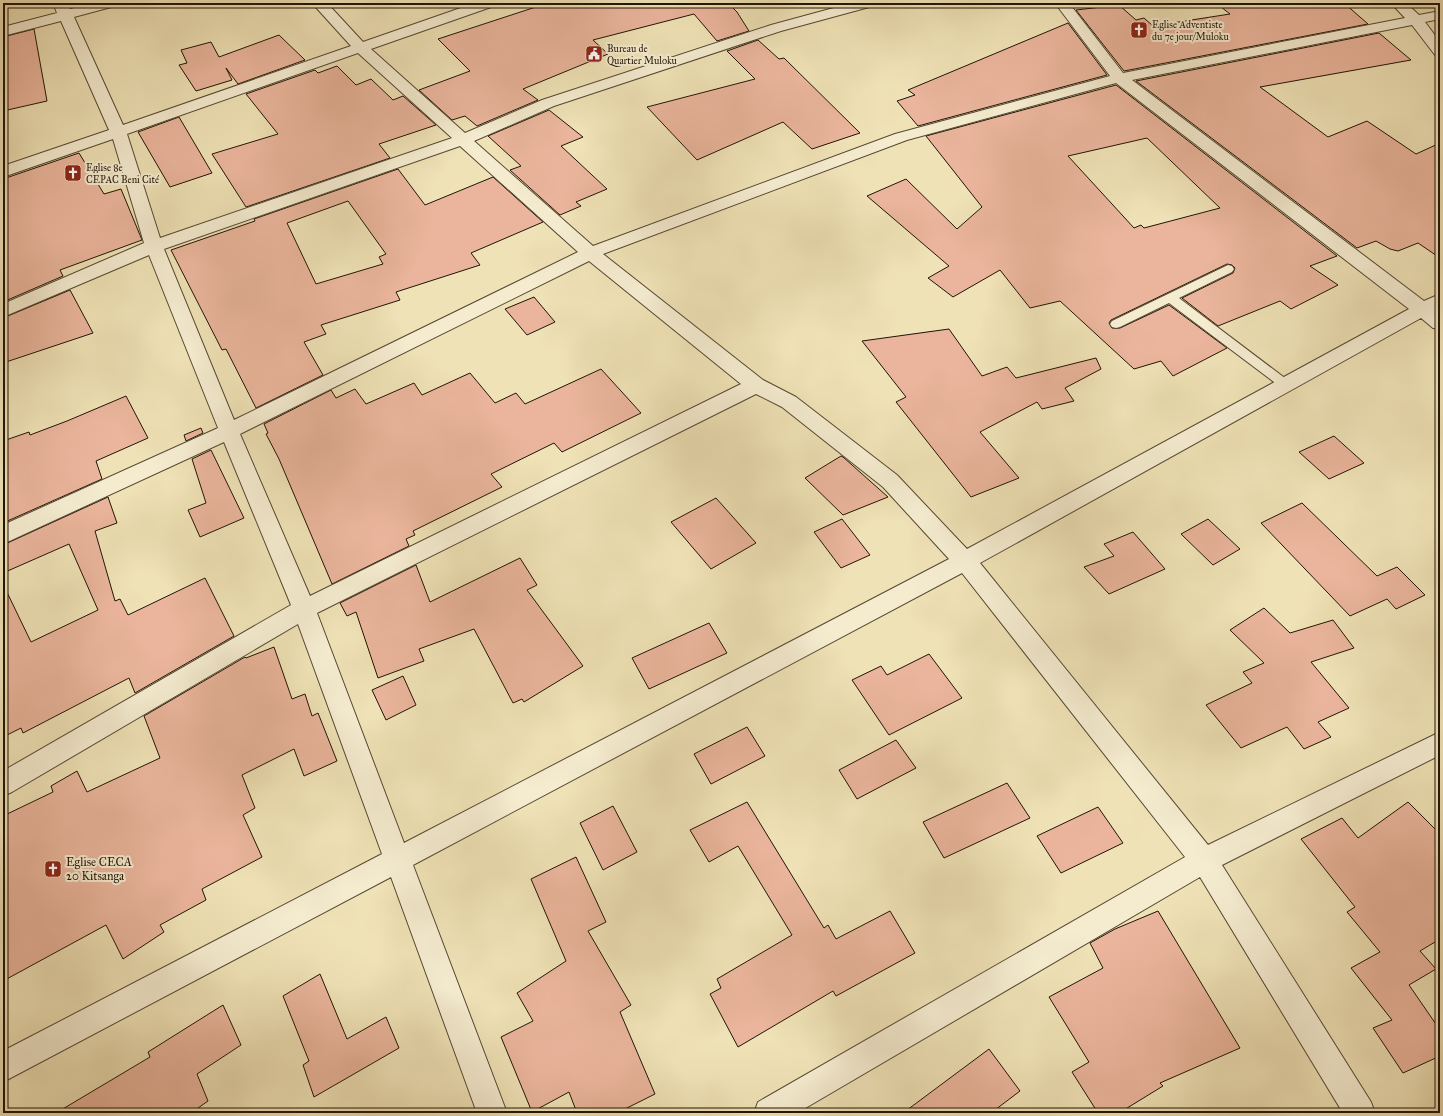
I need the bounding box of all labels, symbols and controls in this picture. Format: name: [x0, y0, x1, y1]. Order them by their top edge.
place label: Eglise Adventiste du 7e jour/Muloku: [1152, 19, 1229, 43]
church icon: Eglise Adventiste du 7e jour/Muloku: [1129, 20, 1149, 40]
place label: Bureau de Quartier Muloku: [607, 43, 678, 67]
public building icon: Bureau de Quartier Muloku: [584, 44, 604, 64]
place label: Eglise 8e CEPAC Beni Cité: [86, 162, 160, 186]
church icon: Eglise 8e CEPAC Beni Cité: [63, 163, 83, 183]
place label: Eglise CECA 20 Kitsanga: [66, 855, 132, 884]
church icon: Eglise CECA 20 Kitsanga: [43, 859, 63, 879]

